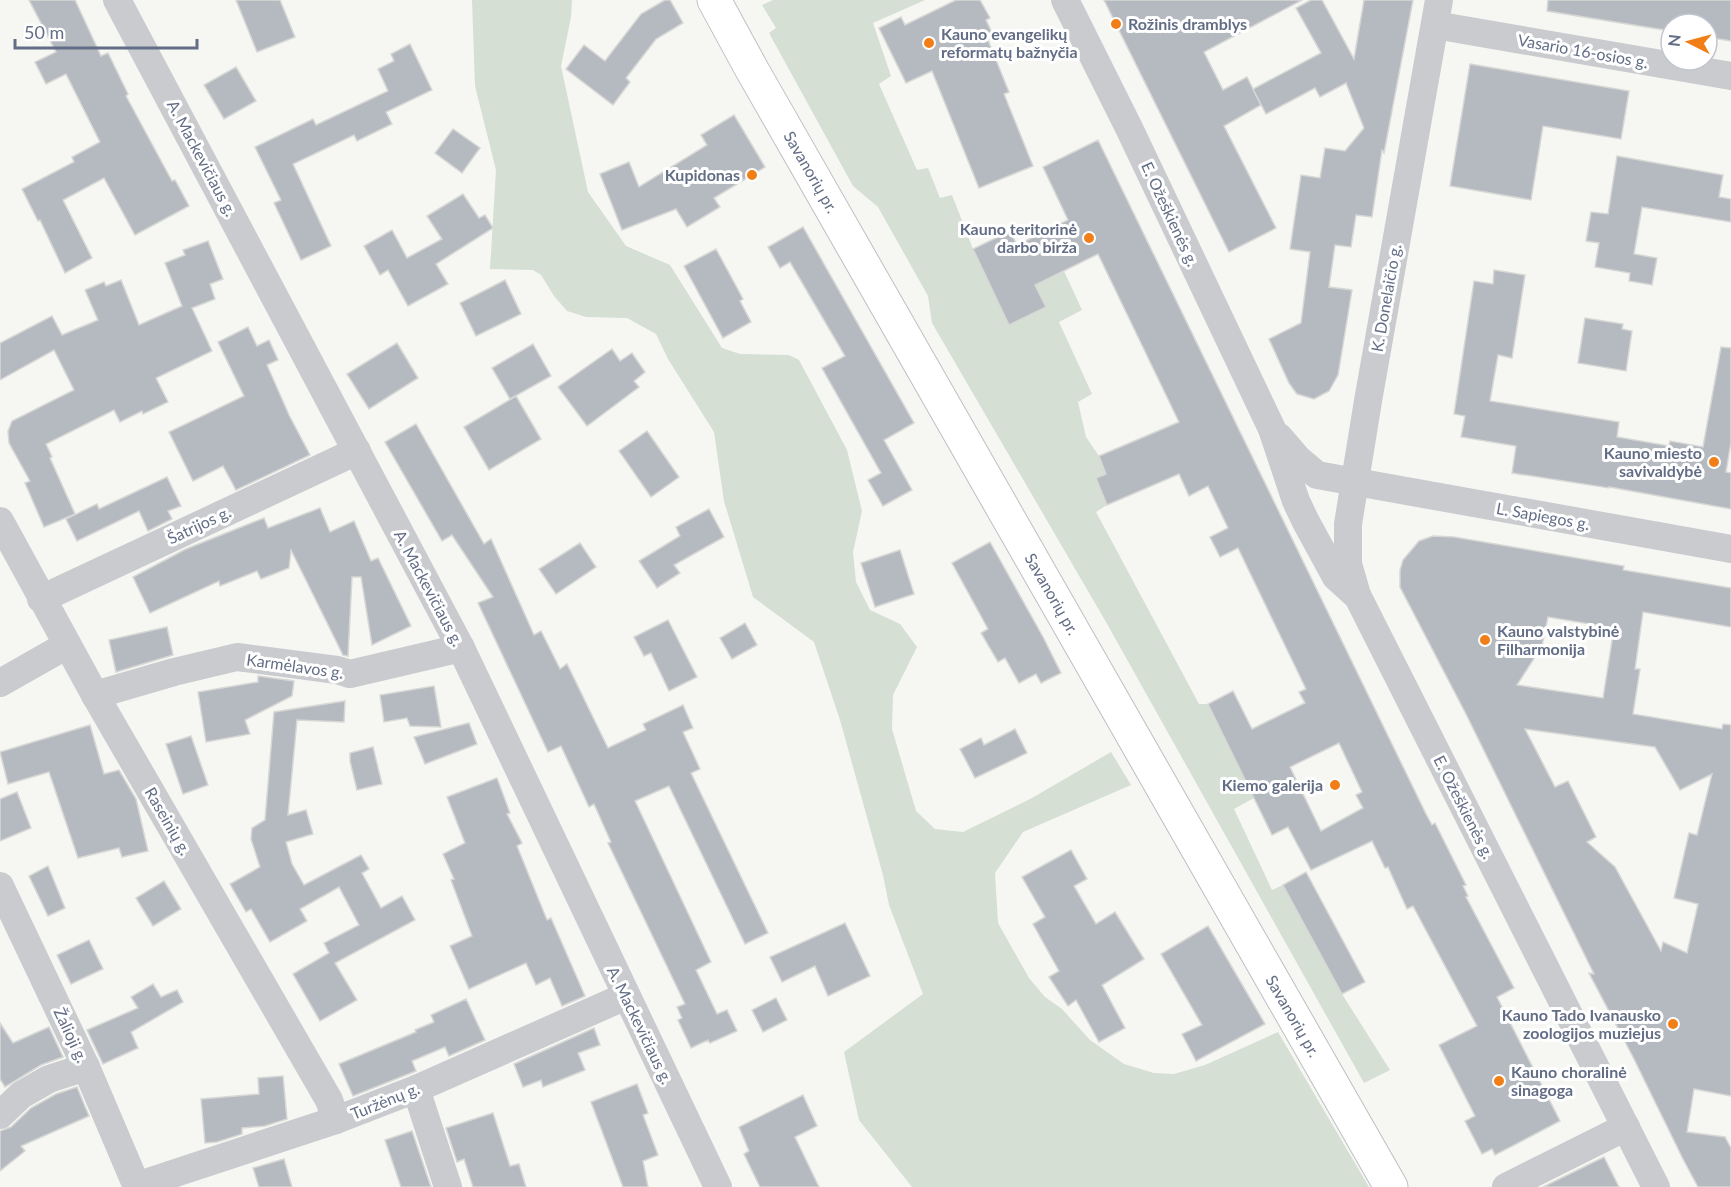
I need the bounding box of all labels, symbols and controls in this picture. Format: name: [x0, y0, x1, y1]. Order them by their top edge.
scale bar: [15, 12, 196, 50]
north arrow: [1659, 12, 1719, 72]
place label: Rožinis dramblys: [1128, 14, 1247, 33]
marker: Rožinis dramblys: [1109, 17, 1123, 31]
text: 50 m: [24, 21, 64, 43]
place label: Kauno evangelikų reformatų bažnyčia: [941, 24, 1078, 61]
street label: Vasario 16-osios g.: [1517, 30, 1650, 71]
text: N: [1663, 33, 1684, 48]
marker: Kauno evangelikų reformatų bažnyčia: [922, 36, 936, 50]
street label: A. Mackevičiaus g.: [164, 97, 241, 219]
street label: Savanorių pr.: [780, 128, 842, 216]
street label: E. Ožeškienės g.: [1138, 159, 1203, 269]
place label: Kupidonas: [665, 165, 740, 184]
marker: Kupidonas: [745, 168, 759, 182]
place label: Kauno teritorinė darbo birža: [960, 219, 1077, 256]
marker: Kauno teritorinė darbo birža: [1082, 231, 1096, 245]
street label: K. Donelaičio g.: [1367, 242, 1404, 353]
place label: Kauno miesto savivaldybė: [1604, 443, 1702, 480]
marker: Kauno miesto savivaldybė: [1707, 455, 1721, 469]
street label: L. Sapiegos g.: [1495, 498, 1591, 533]
street label: Šatrijos g.: [164, 502, 234, 547]
street label: A. Mackevičiaus g.: [391, 527, 468, 649]
street label: Savanorių pr.: [1021, 550, 1083, 638]
place label: Kauno valstybinė Filharmonija: [1497, 621, 1620, 658]
marker: Kauno valstybinė Filharmonija: [1478, 633, 1492, 647]
street label: Karmėlavos g.: [245, 649, 345, 682]
street label: E. Ožeškienės g.: [1430, 752, 1499, 861]
place label: Kiemo galerija: [1222, 775, 1323, 794]
marker: Kiemo galerija: [1328, 778, 1342, 792]
street label: Raseinių g.: [141, 784, 195, 858]
street label: A. Mackevičiaus g.: [604, 963, 677, 1087]
street label: Savanorių pr.: [1262, 972, 1324, 1060]
street label: Žalioji g.: [51, 1004, 92, 1065]
place label: Kauno Tado Ivanausko zoologijos muziejus: [1502, 1005, 1661, 1042]
marker: Kauno Tado Ivanausko zoologijos muziejus: [1666, 1017, 1680, 1031]
place label: Kauno choralinė sinagoga: [1511, 1062, 1627, 1099]
marker: Kauno choralinė sinagoga: [1492, 1074, 1506, 1088]
street label: Turžėnų g.: [348, 1078, 422, 1123]

